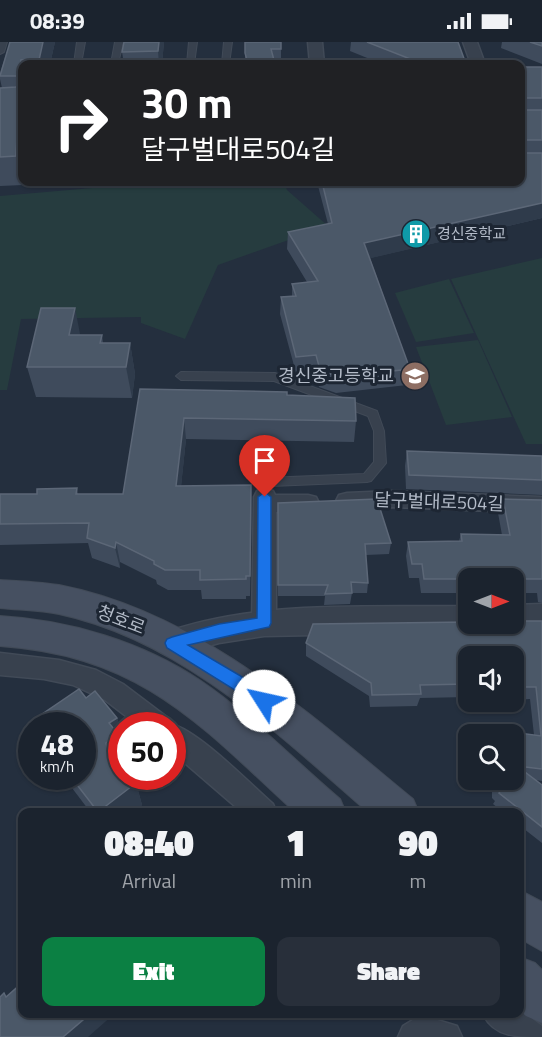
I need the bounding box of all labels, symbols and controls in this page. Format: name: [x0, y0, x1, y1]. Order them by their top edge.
text: 08:39: [30, 4, 85, 38]
text: 30 m: [141, 70, 233, 134]
icon: right: [42, 84, 120, 162]
text: 달구벌대로504길: [141, 128, 335, 169]
building icon: 경신중학교: [400, 218, 432, 250]
place label: 경신중학교: [437, 222, 506, 245]
school or university icon: 경신중고등학교: [399, 360, 431, 392]
place label: 경신중고등학교: [278, 362, 394, 389]
pin: [239, 435, 290, 497]
icon: arrive: [248, 444, 281, 477]
street label: 달구벌대로504길: [374, 486, 504, 517]
north arrow: [458, 568, 524, 634]
map controls: [458, 568, 524, 790]
street label: 청호로: [93, 598, 149, 641]
button: sound: [458, 646, 524, 712]
position arrow: [232, 669, 296, 733]
speed limit sign: 50: [108, 712, 186, 790]
text: 48: [40, 721, 74, 767]
button: search: [458, 724, 524, 790]
text: km/h: [40, 755, 74, 778]
text: 08:40: [104, 815, 194, 870]
text: 1: [286, 815, 306, 870]
text: 90: [398, 815, 438, 870]
text: Arrival: [122, 865, 176, 896]
text: min: [280, 865, 312, 896]
text: m: [410, 865, 426, 896]
button: Exit: [42, 937, 265, 1006]
button: Share: [277, 937, 500, 1006]

